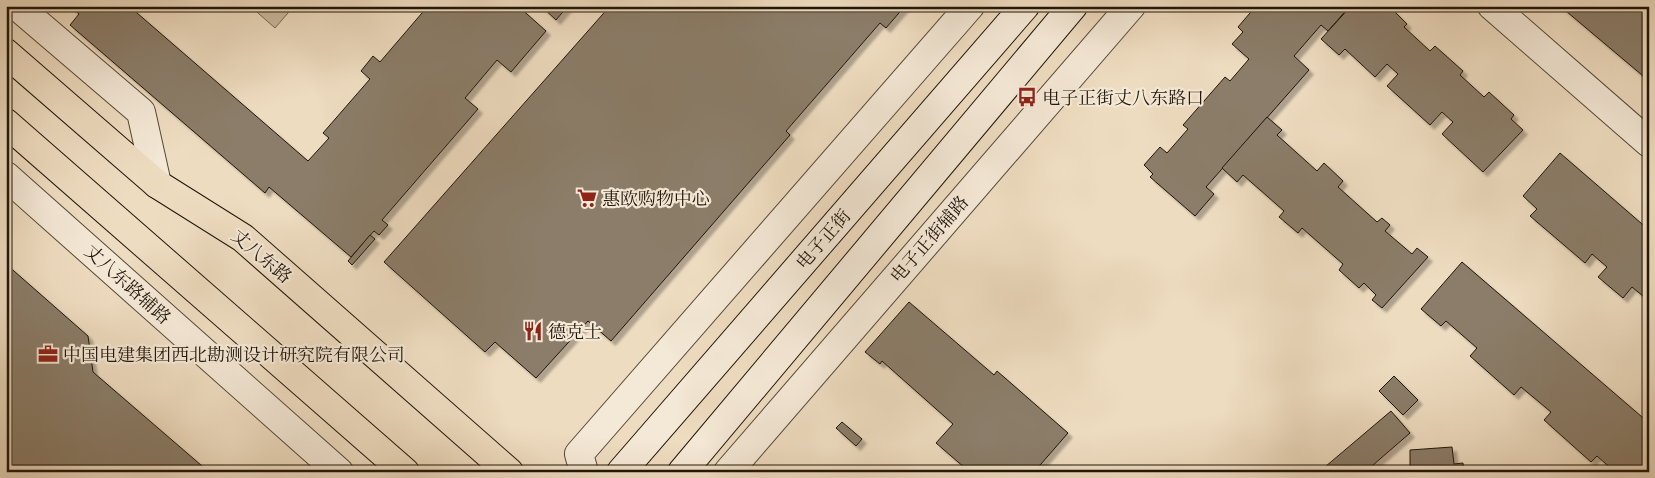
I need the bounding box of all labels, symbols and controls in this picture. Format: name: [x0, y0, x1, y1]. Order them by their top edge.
bus stop icon: 电子正街丈八东路口: [1016, 86, 1038, 108]
place label: 电子正街丈八东路口: [1042, 86, 1204, 109]
supermarket icon: 惠欧购物中心: [576, 187, 598, 209]
place label: 惠欧购物中心: [602, 187, 710, 210]
street label: 电子正街辅路: [885, 191, 973, 287]
street label: 电子正街: [791, 204, 855, 274]
street label: 丈八东路: [227, 224, 297, 288]
street label: 丈八东路辅路: [80, 239, 176, 329]
restaurant icon: 德克士: [522, 320, 544, 342]
place label: 德克士: [548, 320, 602, 343]
office icon: 中国电建集团西北勘测设计研究院有限公司: [37, 343, 59, 365]
place label: 中国电建集团西北勘测设计研究院有限公司: [63, 343, 405, 366]

